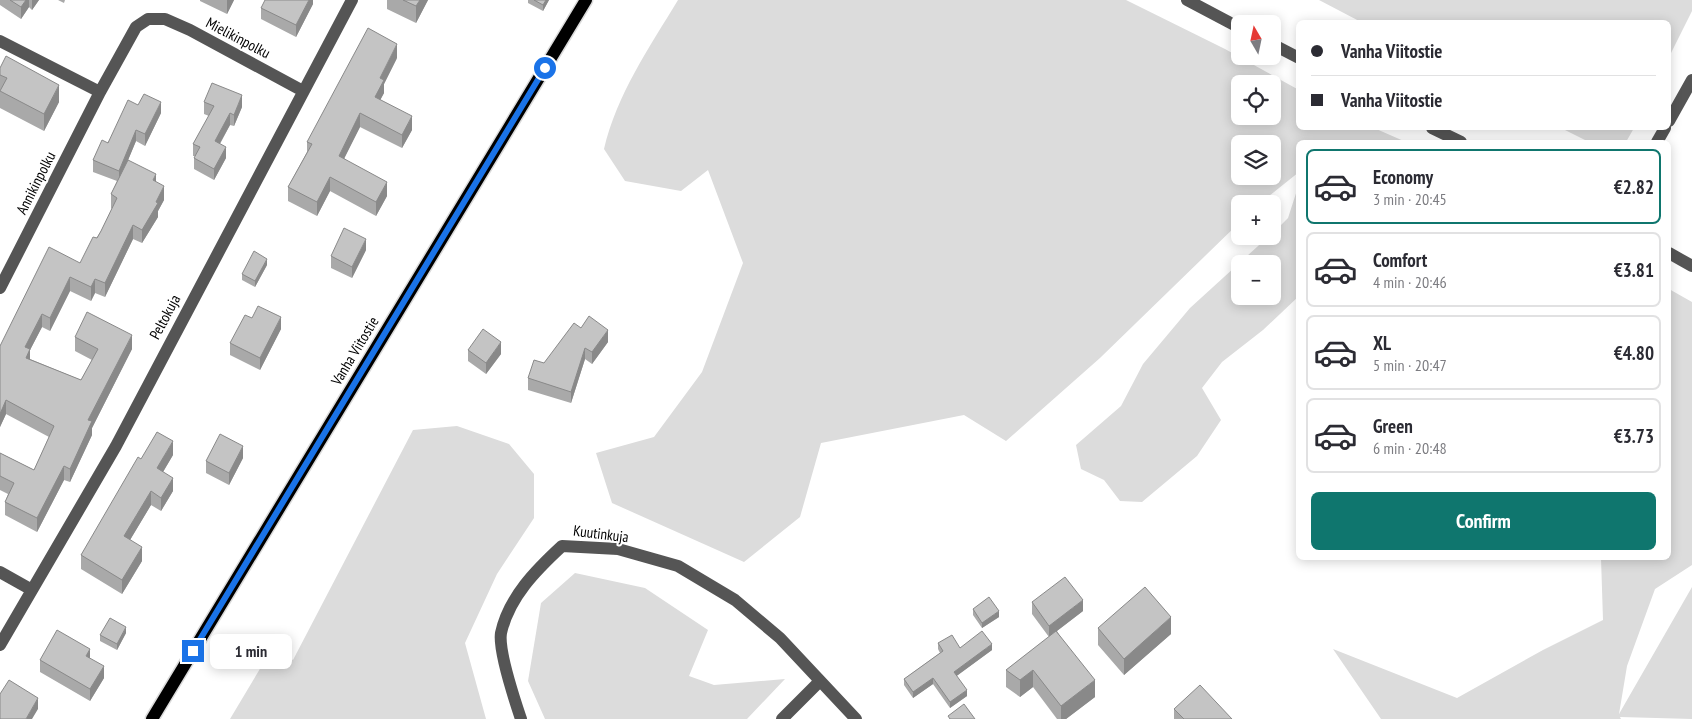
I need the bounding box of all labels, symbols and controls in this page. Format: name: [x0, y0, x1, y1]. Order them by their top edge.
street label: Mielikinpolku: [203, 13, 274, 62]
north arrow: [1231, 15, 1281, 65]
map controls: [1231, 15, 1281, 305]
text: Vanha Viitostie: [1341, 39, 1443, 63]
route start: [534, 57, 556, 79]
button: locate: [1231, 75, 1281, 125]
text: Vanha Viitostie: [1341, 88, 1443, 112]
button: layers: [1231, 135, 1281, 185]
street label: Annikinpolku: [12, 148, 59, 217]
icon: car: [1313, 164, 1358, 209]
text: Economy: [1373, 165, 1433, 189]
text: €2.82: [1614, 175, 1654, 199]
text: 3 min · 20:45: [1373, 189, 1447, 209]
button: +: [1231, 195, 1281, 245]
icon: car: [1313, 247, 1358, 292]
text: Comfort: [1373, 248, 1427, 272]
button: −: [1231, 255, 1281, 305]
text: €3.81: [1614, 258, 1654, 282]
text: 4 min · 20:46: [1373, 272, 1447, 292]
street label: Peltokuja: [145, 291, 184, 342]
street label: Vanha Viitostie: [326, 313, 383, 389]
icon: car: [1313, 330, 1358, 375]
text: XL: [1373, 331, 1391, 355]
text: €4.80: [1614, 341, 1654, 365]
text: 5 min · 20:47: [1373, 355, 1447, 375]
icon: car: [1313, 413, 1358, 458]
text: Green: [1373, 414, 1413, 438]
text: €3.73: [1614, 424, 1654, 448]
text: 6 min · 20:48: [1373, 438, 1447, 458]
button: Confirm: [1311, 492, 1656, 550]
street label: Kuutinkuja: [572, 521, 630, 546]
callout: 1 min: [210, 634, 293, 668]
route end: [182, 640, 204, 662]
text: 1 min: [235, 641, 267, 661]

